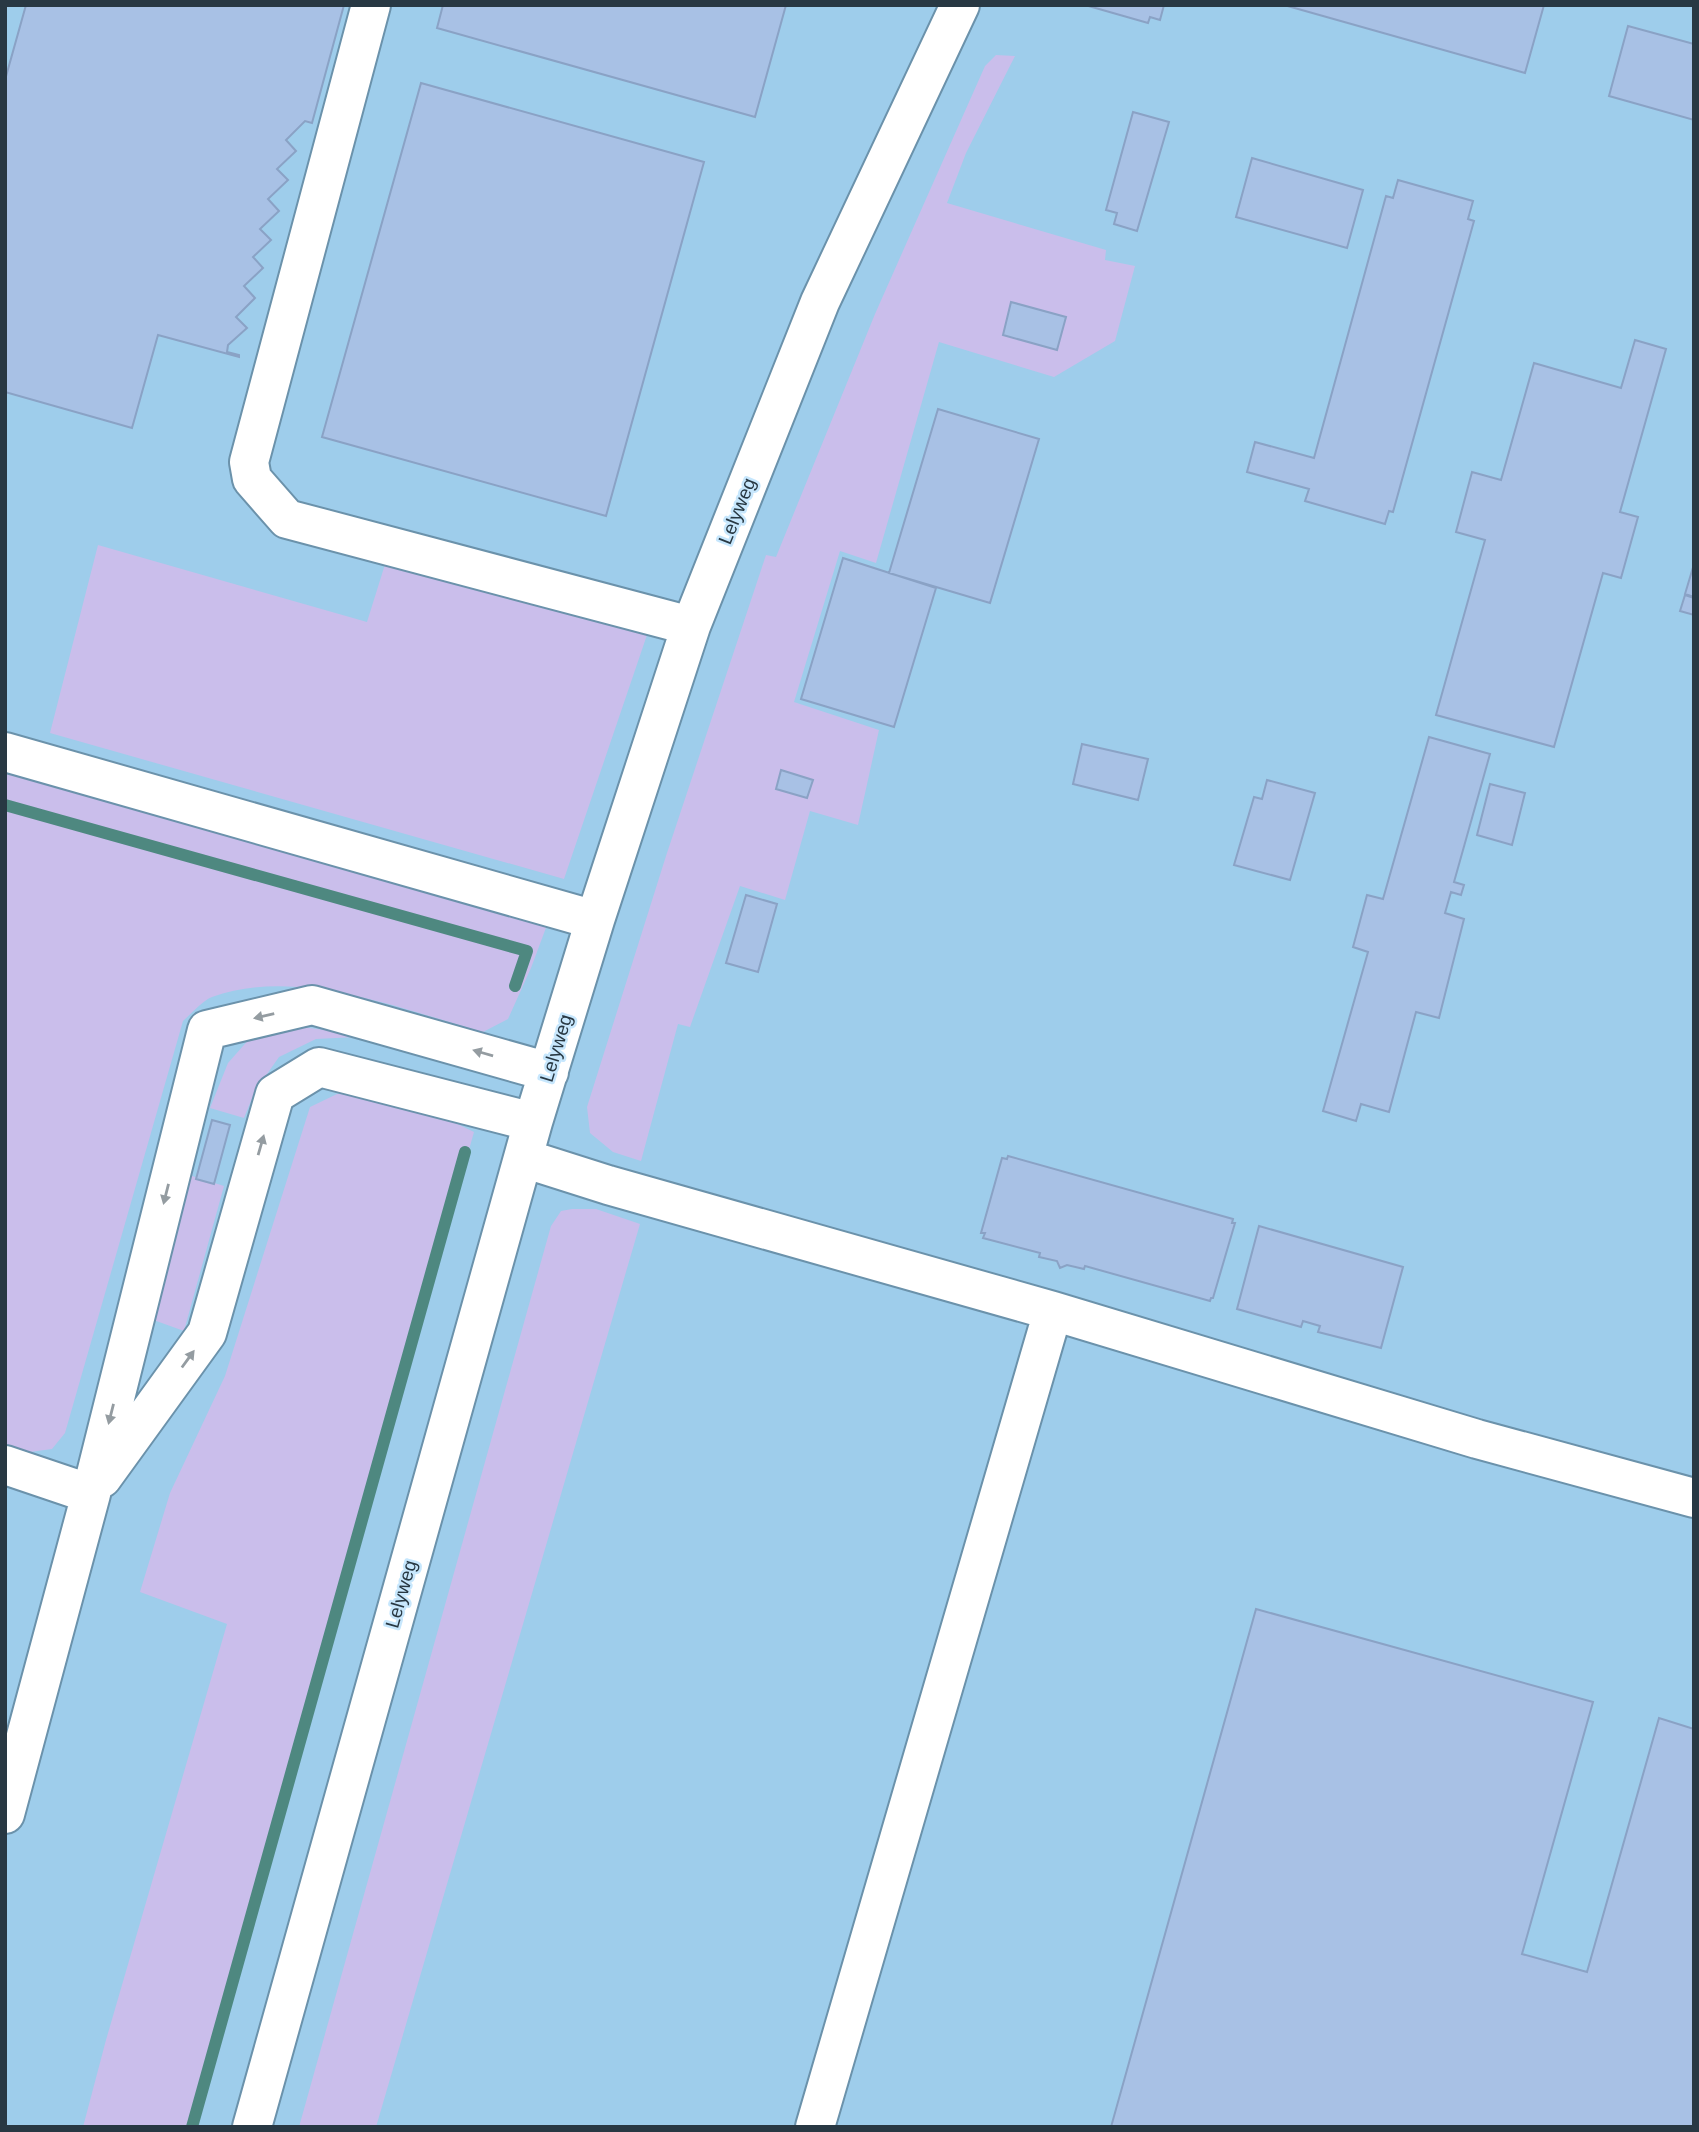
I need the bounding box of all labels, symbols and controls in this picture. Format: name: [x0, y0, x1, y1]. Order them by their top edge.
street label: Lelyweg: [714, 475, 760, 547]
one-way arrow: [253, 1011, 275, 1022]
street label: Lelyweg: [536, 1012, 576, 1084]
one-way arrow: [473, 1048, 494, 1058]
one-way arrow: [256, 1135, 266, 1156]
one-way arrow: [160, 1183, 171, 1205]
one-way arrow: [181, 1350, 195, 1368]
one-way arrow: [105, 1403, 116, 1425]
street label: Lelyweg: [381, 1558, 421, 1630]

